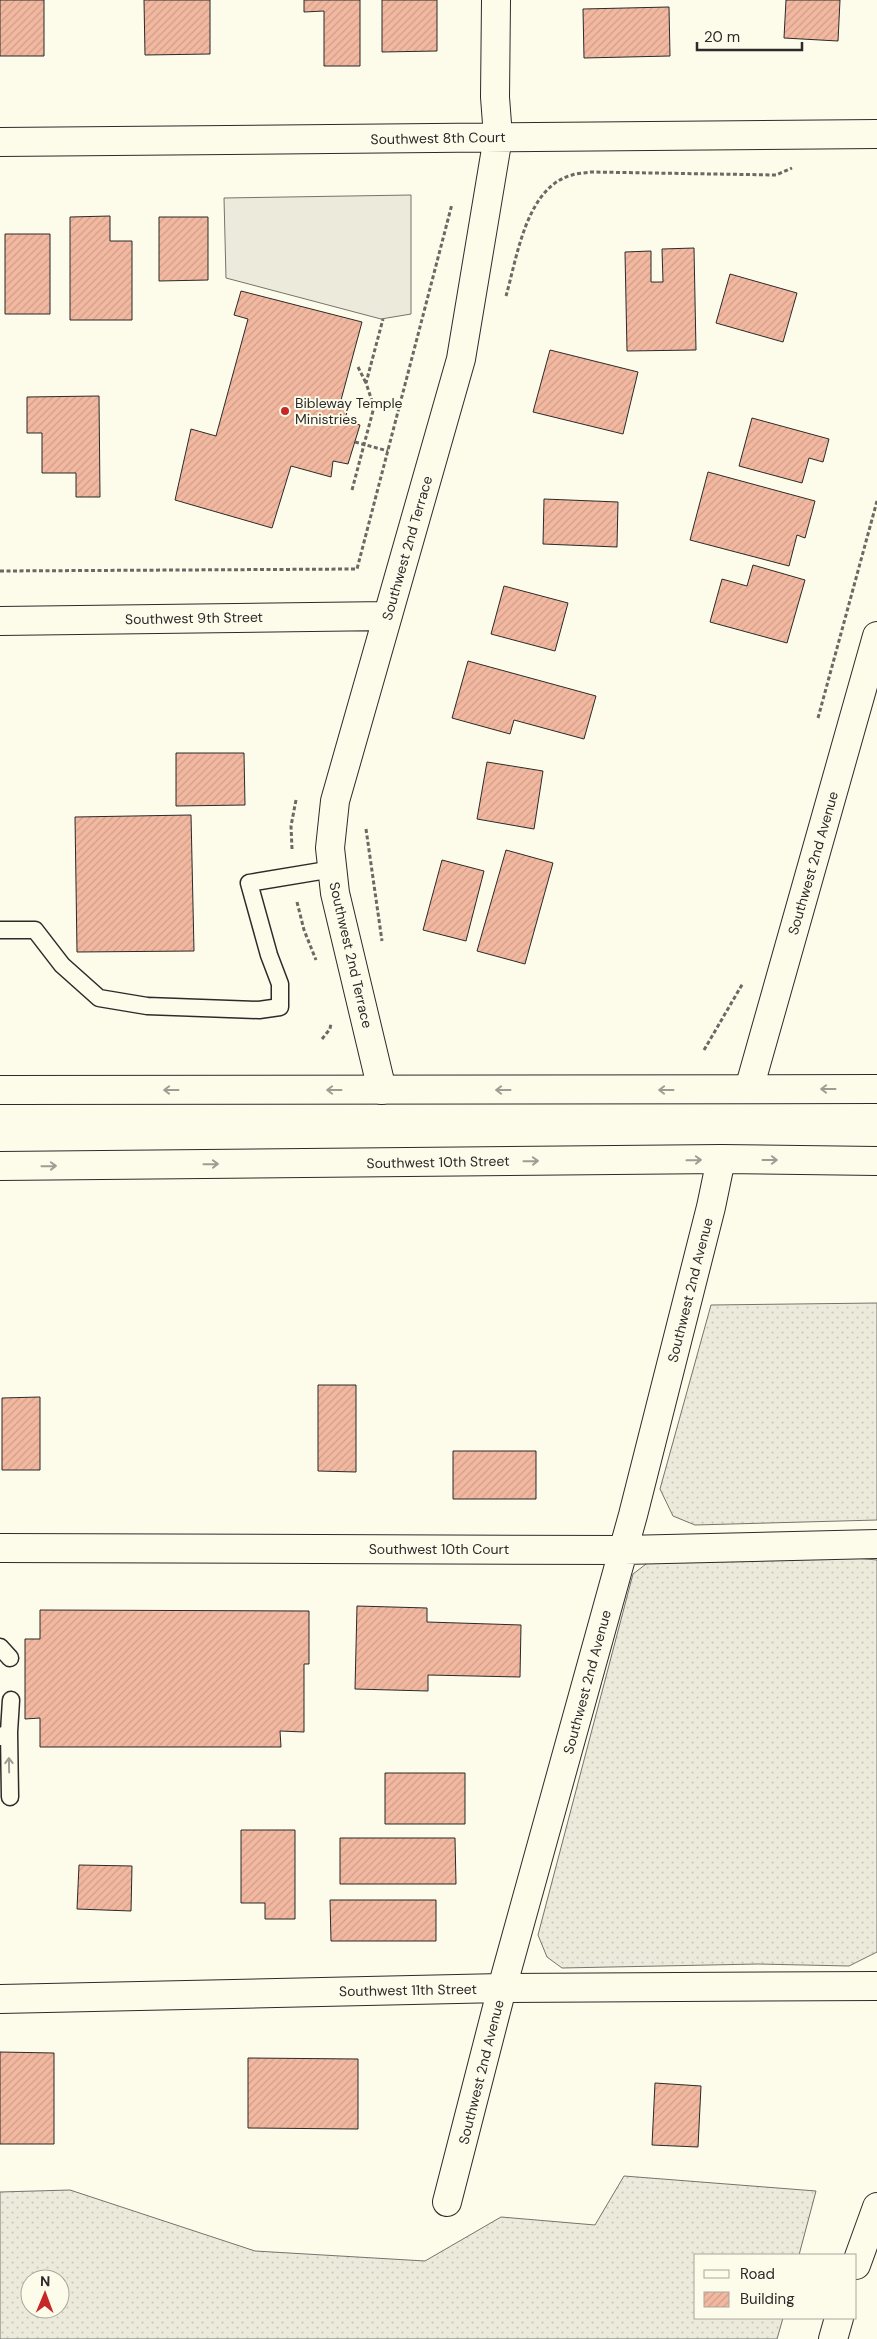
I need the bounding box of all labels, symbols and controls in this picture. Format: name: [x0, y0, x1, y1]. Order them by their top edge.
scale bar: [697, 20, 802, 52]
text: 20 m: [704, 27, 740, 47]
street label: Southwest 8th Court: [370, 128, 506, 148]
place label: Bibleway Temple Ministries: [295, 394, 403, 428]
marker: Bibleway Temple Ministries: [279, 405, 291, 417]
street label: Southwest 2nd Terrace: [378, 474, 436, 622]
street label: Southwest 9th Street: [125, 608, 263, 628]
street label: Southwest 2nd Avenue: [784, 789, 842, 937]
street label: Southwest 2nd Terrace: [325, 880, 377, 1030]
one-way arrow: [821, 1084, 837, 1094]
one-way arrow: [163, 1085, 180, 1095]
one-way arrow: [326, 1085, 342, 1095]
one-way arrow: [496, 1085, 512, 1095]
one-way arrow: [658, 1085, 674, 1094]
street label: Southwest 10th Street: [366, 1152, 510, 1172]
one-way arrow: [685, 1155, 701, 1165]
one-way arrow: [761, 1155, 777, 1165]
one-way arrow: [522, 1156, 539, 1166]
one-way arrow: [202, 1159, 219, 1169]
one-way arrow: [40, 1161, 56, 1171]
street label: Southwest 2nd Avenue: [663, 1216, 717, 1364]
street label: Southwest 10th Court: [369, 1540, 509, 1558]
street label: Southwest 2nd Avenue: [559, 1608, 615, 1756]
one-way arrow: [5, 1757, 14, 1773]
street label: Southwest 11th Street: [339, 1980, 477, 2000]
street label: Southwest 2nd Avenue: [454, 1998, 508, 2146]
legend: [694, 2254, 857, 2319]
text: Road: [740, 2264, 775, 2284]
north arrow: [20, 2269, 70, 2319]
text: N: [40, 2272, 50, 2290]
text: Building: [740, 2289, 795, 2309]

